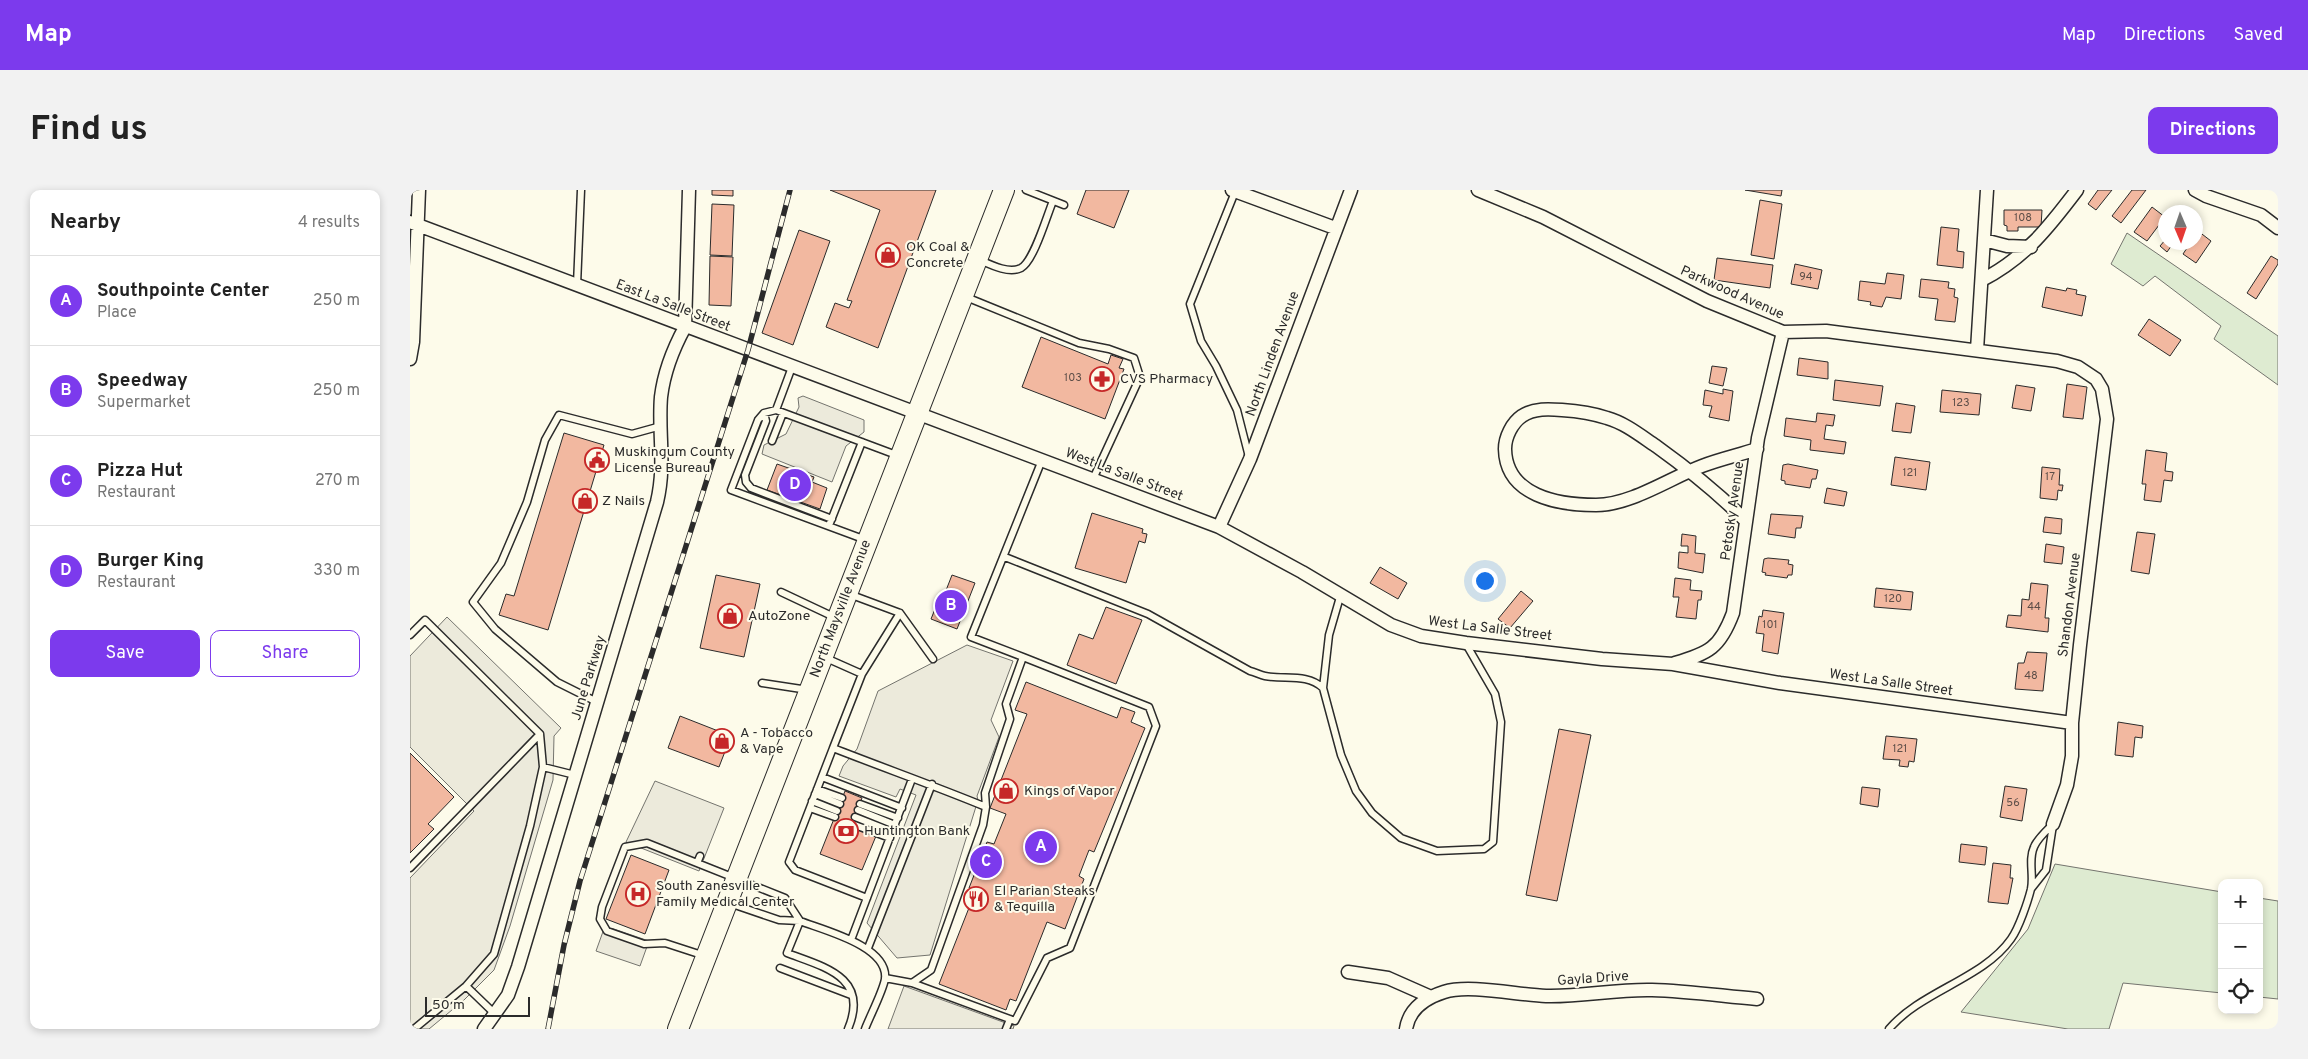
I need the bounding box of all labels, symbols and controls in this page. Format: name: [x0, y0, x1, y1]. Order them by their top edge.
text: Map: [25, 20, 72, 50]
text: Map: [2062, 24, 2096, 47]
text: Directions: [2124, 24, 2206, 47]
text: Saved: [2234, 24, 2283, 47]
button: Directions: [2148, 107, 2278, 154]
text: Find us: [30, 108, 148, 152]
north arrow: [2158, 205, 2203, 250]
text: Nearby: [50, 209, 121, 236]
house number: 108: [2014, 211, 2032, 225]
text: 4 results: [298, 213, 360, 233]
place label: OK Coal & Concrete: [906, 239, 970, 272]
shop icon: OK Coal & Concrete: [875, 242, 901, 268]
street label: Parkwood Avenue: [1677, 262, 1787, 324]
house number: 94: [1799, 270, 1813, 284]
street label: East La Salle Street: [613, 276, 733, 336]
text: Southpointe Center: [97, 279, 269, 303]
street label: North Linden Avenue: [1242, 289, 1304, 419]
text: A: [60, 291, 72, 311]
text: 250 m: [313, 291, 360, 311]
text: Place: [97, 303, 137, 323]
pharmacy icon: CVS Pharmacy: [1089, 366, 1115, 392]
text: Speedway: [97, 369, 188, 393]
house number: 103: [1064, 371, 1082, 385]
place label: CVS Pharmacy: [1120, 371, 1213, 388]
text: B: [60, 381, 72, 401]
text: 250 m: [313, 381, 360, 401]
text: Supermarket: [97, 393, 191, 413]
house number: 123: [1952, 396, 1970, 410]
place label: Muskingum County License Bureau: [614, 444, 735, 477]
street label: West La Salle Street: [1063, 445, 1185, 505]
public building icon: Muskingum County License Bureau: [584, 447, 610, 473]
text: Pizza Hut: [97, 459, 183, 483]
street label: Petosky Avenue: [1718, 460, 1748, 562]
pin: D: [779, 466, 811, 504]
house number: 121: [1903, 466, 1917, 480]
house number: 17: [2045, 470, 2055, 484]
text: C: [61, 471, 71, 491]
text: 270 m: [315, 471, 360, 491]
text: Restaurant: [97, 483, 176, 503]
shop icon: Z Nails: [572, 488, 598, 514]
place label: Z Nails: [602, 493, 645, 510]
street label: North Maysville Avenue: [807, 538, 875, 680]
text: Burger King: [97, 549, 204, 573]
street label: Shandon Avenue: [2055, 552, 2085, 658]
text: D: [60, 561, 72, 581]
text: 330 m: [313, 561, 360, 581]
your location: [1472, 568, 1498, 594]
text: Restaurant: [97, 573, 176, 593]
pin: B: [935, 587, 967, 625]
house number: 120: [1884, 592, 1902, 606]
house number: 44: [2027, 600, 2041, 614]
shop icon: AutoZone: [717, 603, 743, 629]
place label: AutoZone: [748, 608, 810, 625]
street label: West La Salle Street: [1427, 613, 1553, 645]
house number: 101: [1762, 618, 1778, 632]
button: Save: [50, 630, 200, 677]
button: Share: [210, 630, 360, 677]
street label: June Parkway: [568, 634, 610, 722]
street label: West La Salle Street: [1828, 666, 1954, 700]
house number: 48: [2024, 669, 2038, 683]
place label: A - Tobacco & Vape: [740, 725, 813, 758]
shop icon: A - Tobacco & Vape: [709, 728, 735, 754]
house number: 121: [1893, 742, 1907, 756]
shop icon: Kings of Vapor: [993, 778, 1019, 804]
place label: Kings of Vapor: [1024, 783, 1115, 800]
house number: 56: [2006, 796, 2020, 810]
bank icon: Huntington Bank: [833, 818, 859, 844]
place label: Huntington Bank: [864, 823, 970, 840]
pin: A: [1025, 828, 1057, 866]
pin: C: [970, 843, 1002, 881]
place label: South Zanesville Family Medical Center: [656, 878, 795, 911]
map controls: [2218, 879, 2263, 1014]
button: +: [2218, 879, 2263, 924]
hospital icon: South Zanesville Family Medical Center: [625, 881, 651, 907]
place label: El Parian Steaks & Tequilla: [994, 883, 1095, 916]
restaurant icon: El Parian Steaks & Tequilla: [963, 886, 989, 912]
button: −: [2218, 924, 2263, 969]
street label: Gayla Drive: [1557, 968, 1629, 990]
button: locate: [2218, 969, 2263, 1014]
scale bar: [425, 994, 530, 1017]
text: 50 m: [432, 997, 465, 1014]

